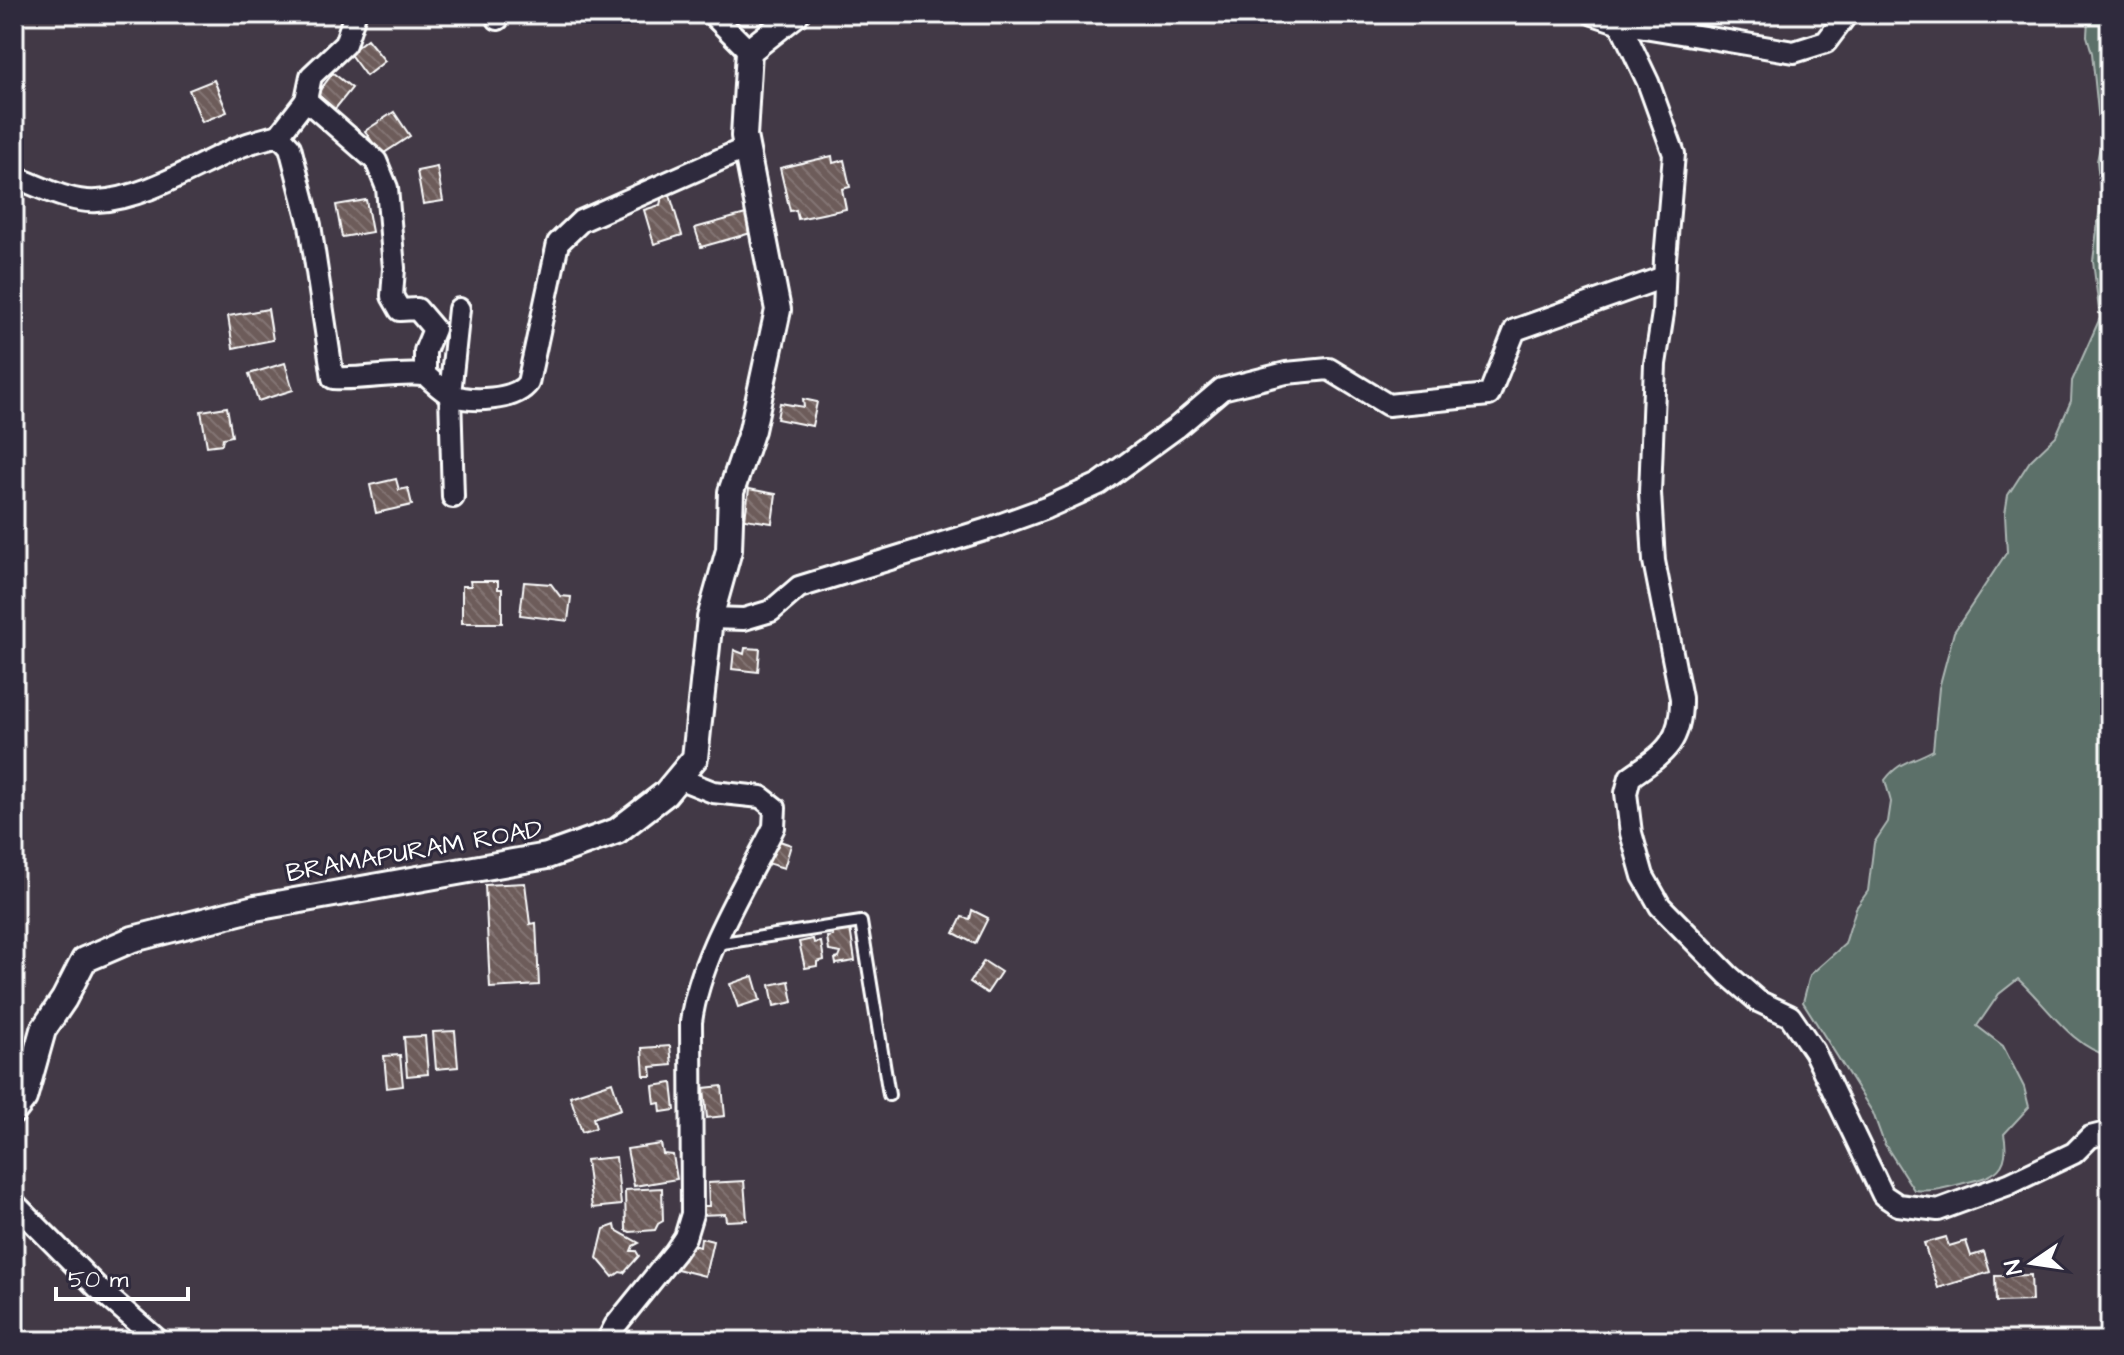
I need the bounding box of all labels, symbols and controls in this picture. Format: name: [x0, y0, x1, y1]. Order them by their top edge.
street label: BRAMAPURAM ROAD: [283, 811, 545, 891]
north arrow: [1992, 1223, 2072, 1303]
scale bar: [56, 1251, 188, 1301]
text: N: [1997, 1257, 2031, 1277]
text: 50 m: [68, 1263, 129, 1297]

